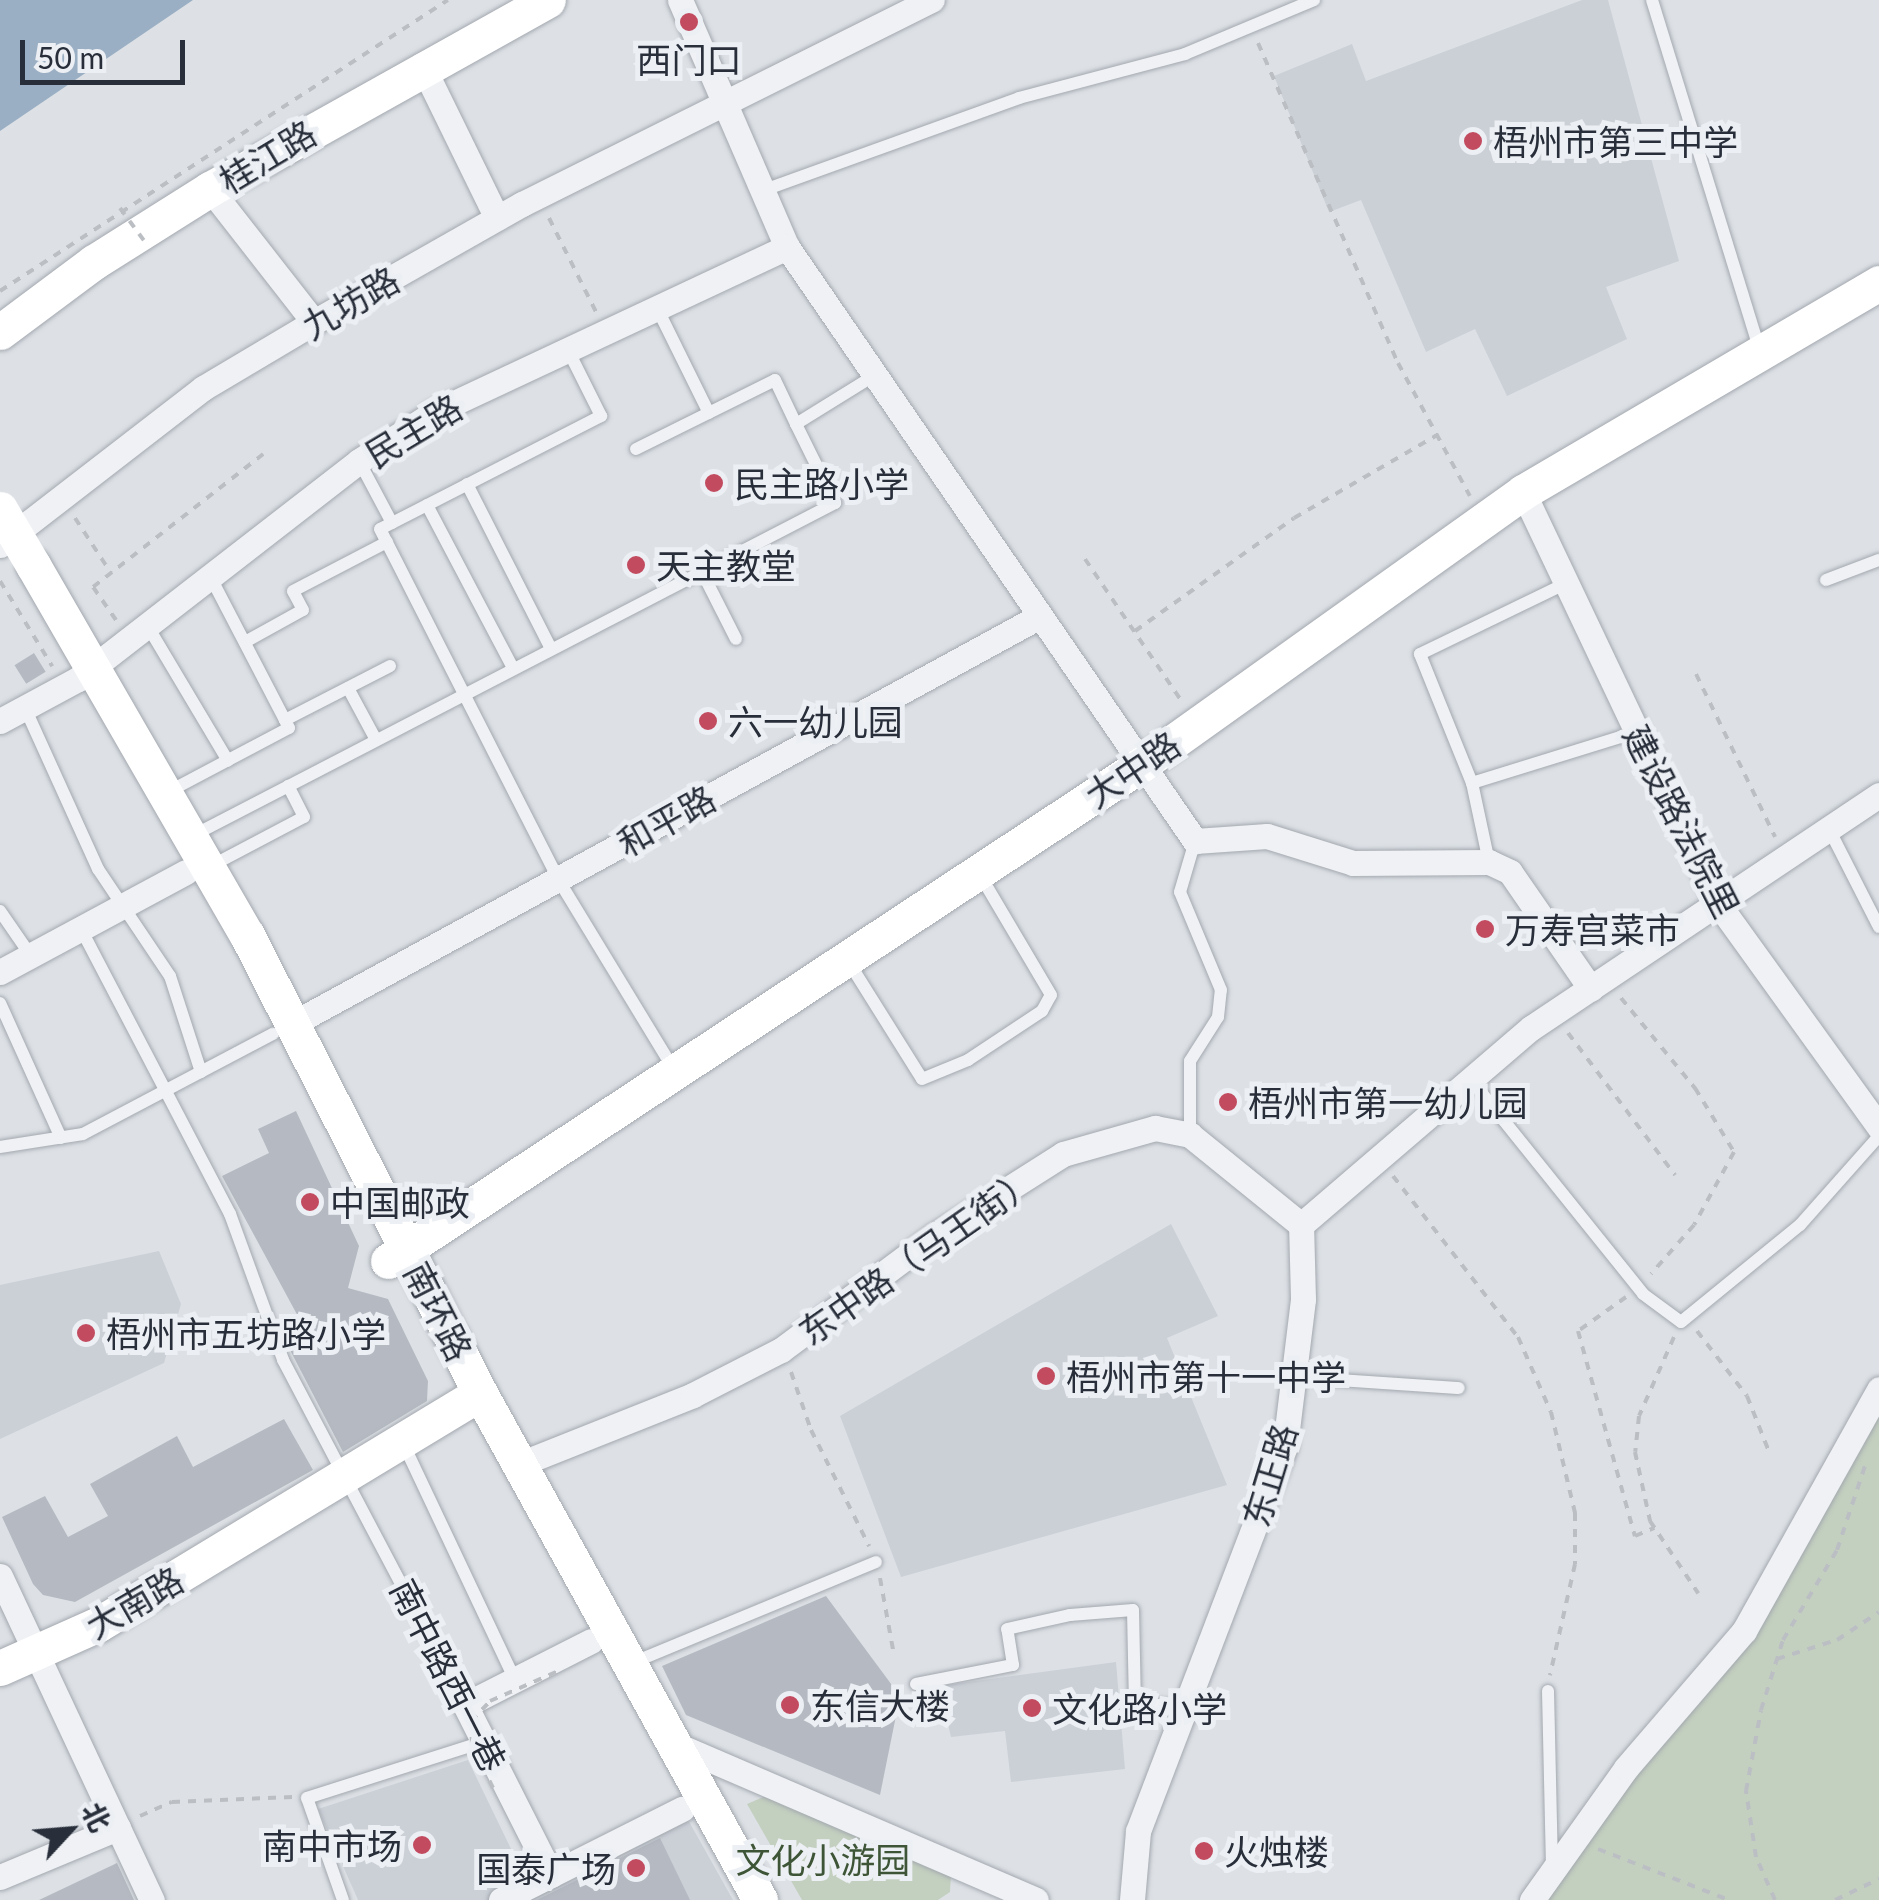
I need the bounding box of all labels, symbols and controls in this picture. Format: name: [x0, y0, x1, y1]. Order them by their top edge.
marker: 西门口: [678, 11, 700, 33]
scale bar: [25, 20, 190, 82]
place label: 西门口: [637, 38, 741, 80]
text: 50 m: [37, 39, 104, 75]
street label: 桂江路: [211, 111, 323, 201]
place label: 梧州市第三中学: [1493, 120, 1738, 162]
marker: 梧州市第三中学: [1462, 130, 1484, 152]
street label: 九坊路: [294, 258, 406, 346]
street label: 民主路: [357, 385, 469, 475]
place label: 民主路小学: [734, 462, 909, 504]
marker: 民主路小学: [703, 472, 725, 494]
place label: 天主教堂: [656, 544, 796, 586]
marker: 天主教堂: [625, 554, 647, 576]
place label: 六一幼儿园: [728, 700, 903, 742]
marker: 六一幼儿园: [697, 710, 719, 732]
street label: 建设路法院里: [1616, 718, 1748, 924]
street label: 大中路: [1077, 722, 1187, 816]
street label: 和平路: [610, 776, 722, 864]
place label: 万寿宫菜市: [1505, 908, 1680, 950]
marker: 万寿宫菜市: [1474, 918, 1496, 940]
place label: 梧州市第一幼儿园: [1248, 1081, 1528, 1123]
marker: 梧州市第一幼儿园: [1217, 1091, 1239, 1113]
street label: 东中路（马王街）: [790, 1157, 1044, 1353]
place label: 中国邮政: [330, 1181, 470, 1223]
marker: 中国邮政: [299, 1191, 321, 1213]
street label: 南环路: [396, 1255, 482, 1367]
place label: 梧州市五坊路小学: [106, 1312, 386, 1354]
marker: 梧州市五坊路小学: [75, 1322, 97, 1344]
place label: 梧州市第十一中学: [1066, 1355, 1346, 1397]
marker: 梧州市第十一中学: [1035, 1365, 1057, 1387]
street label: 东正路: [1234, 1419, 1304, 1531]
street label: 大南路: [78, 1558, 190, 1646]
street label: 南中路西一巷: [383, 1572, 515, 1778]
place label: 东信大楼: [810, 1684, 950, 1726]
place label: 文化路小学: [1052, 1687, 1227, 1729]
marker: 东信大楼: [779, 1694, 801, 1716]
marker: 文化路小学: [1021, 1697, 1043, 1719]
north arrow: [20, 1780, 120, 1880]
text: 北: [76, 1797, 118, 1837]
place label: 南中市场: [262, 1824, 402, 1866]
place label: 火烛楼: [1224, 1830, 1329, 1872]
marker: 南中市场: [411, 1834, 433, 1856]
park label: 文化小游园: [736, 1838, 910, 1880]
marker: 火烛楼: [1193, 1840, 1215, 1862]
place label: 国泰广场: [476, 1847, 616, 1889]
marker: 国泰广场: [625, 1857, 647, 1879]

